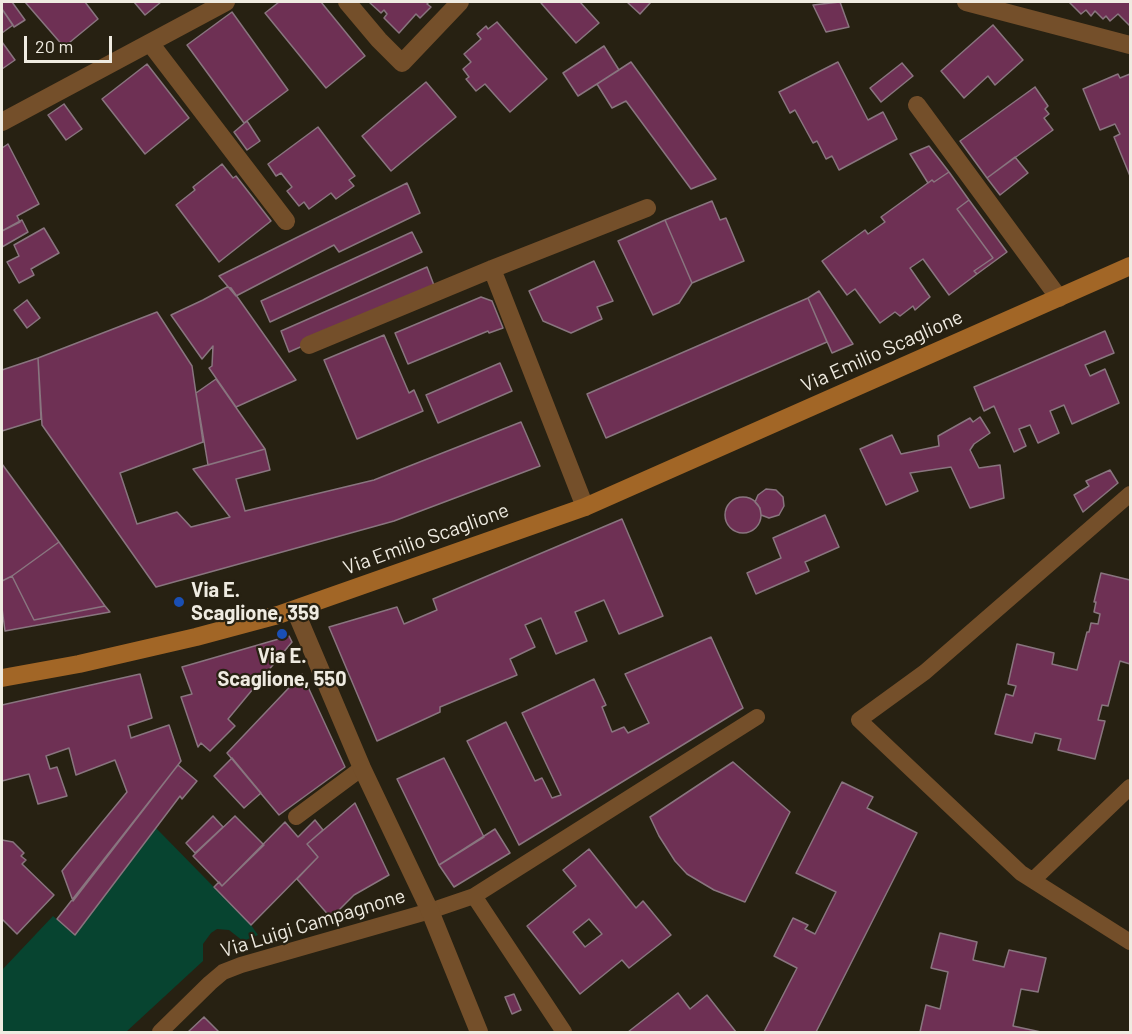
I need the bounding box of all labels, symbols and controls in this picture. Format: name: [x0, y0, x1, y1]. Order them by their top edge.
scale bar: [27, 24, 116, 62]
text: 20 m: [35, 35, 73, 57]
street label: Via Emilio Scaglione: [797, 305, 967, 397]
street label: Via Emilio Scaglione: [340, 498, 512, 580]
place label: Via E. Scaglione, 359: [191, 578, 319, 625]
marker: Via E. Scaglione, 359: [172, 595, 186, 609]
marker: Via E. Scaglione, 550: [275, 627, 289, 641]
place label: Via E. Scaglione, 550: [217, 644, 347, 691]
street label: Via Luigi Campagnone: [218, 884, 408, 962]

